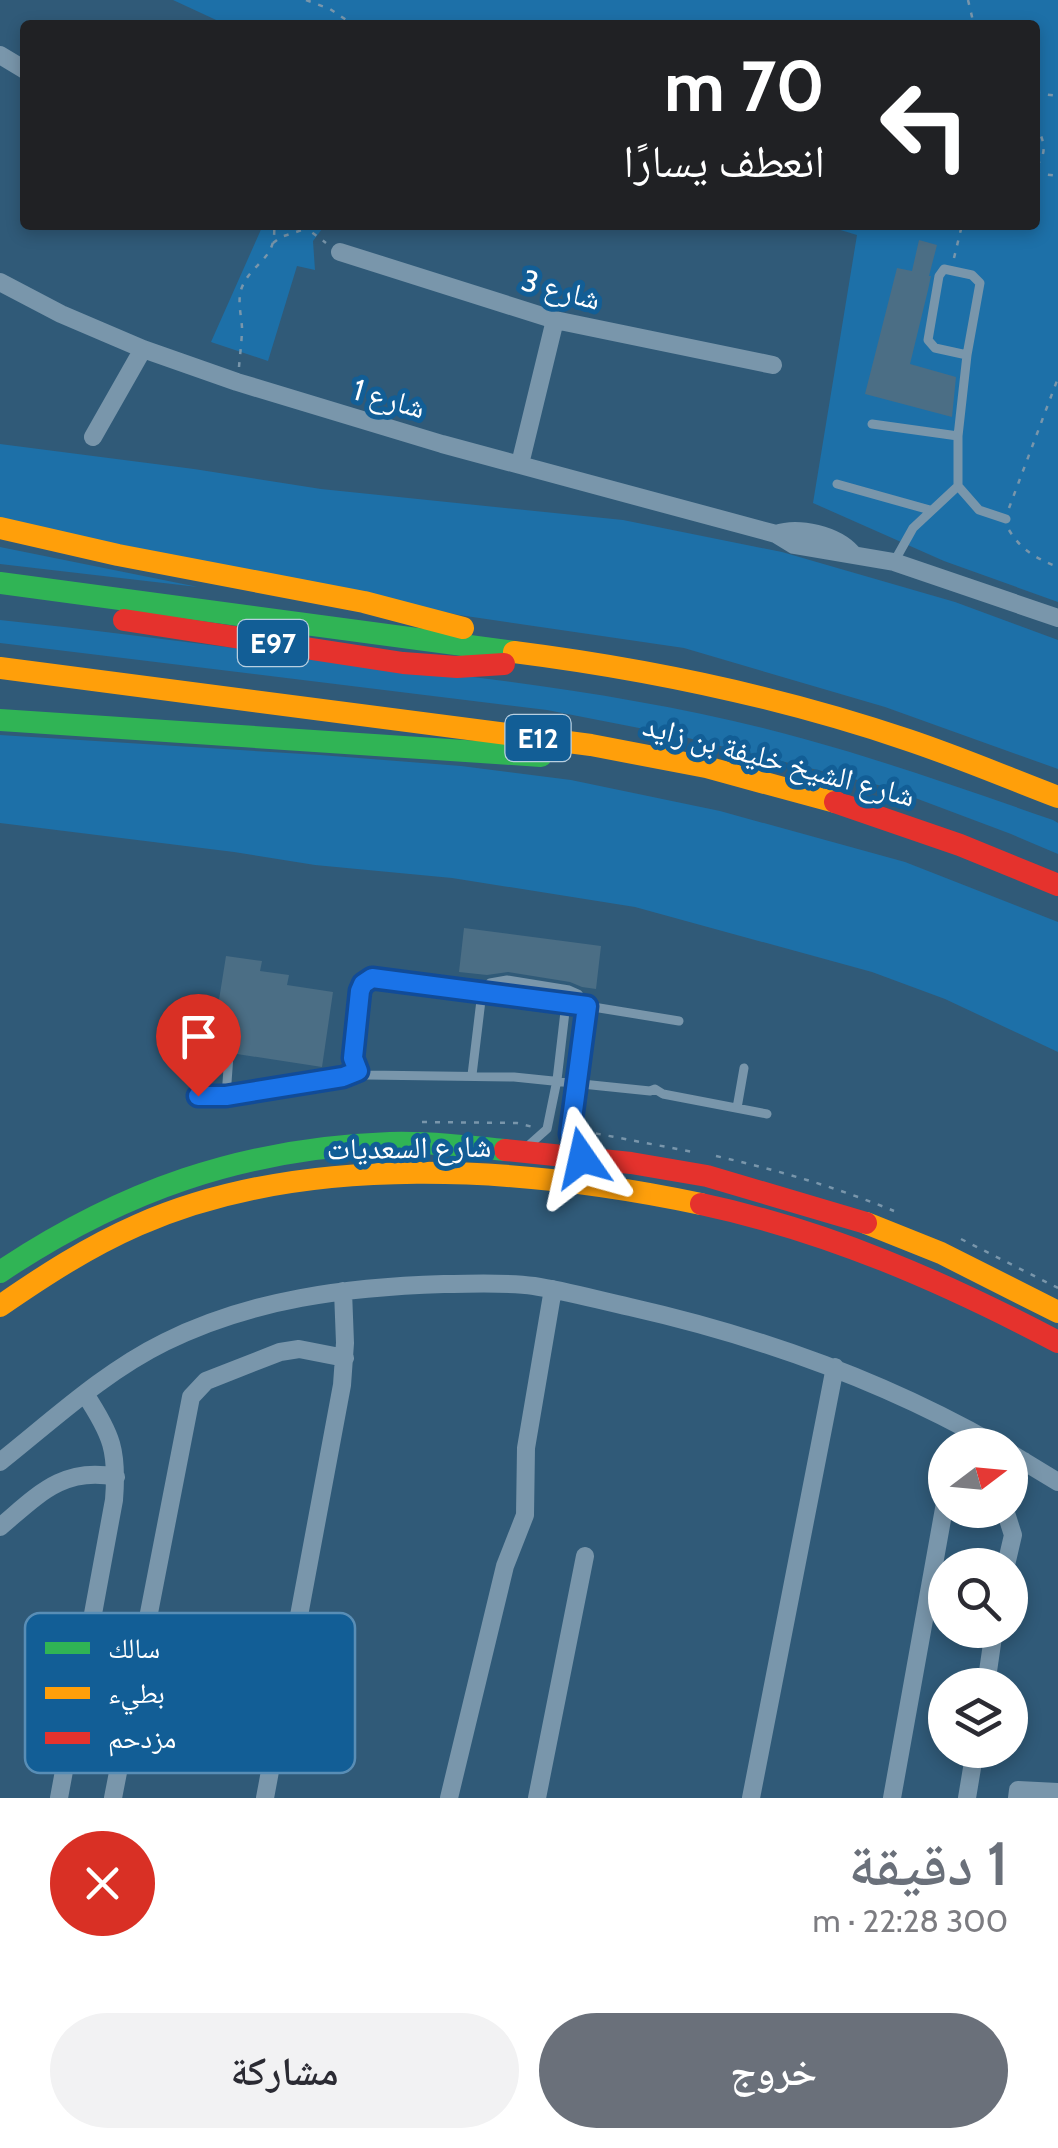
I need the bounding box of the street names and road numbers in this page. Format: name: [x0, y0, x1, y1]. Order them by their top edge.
street label: شارع 3: [517, 261, 605, 319]
street label: شارع 1: [348, 371, 430, 427]
road number: E97: [238, 620, 308, 666]
street label: شارع الشيخ خليفة بن زايد: [639, 706, 919, 816]
road number: E12: [506, 715, 570, 761]
street label: شارع السعديات: [326, 1128, 492, 1168]

